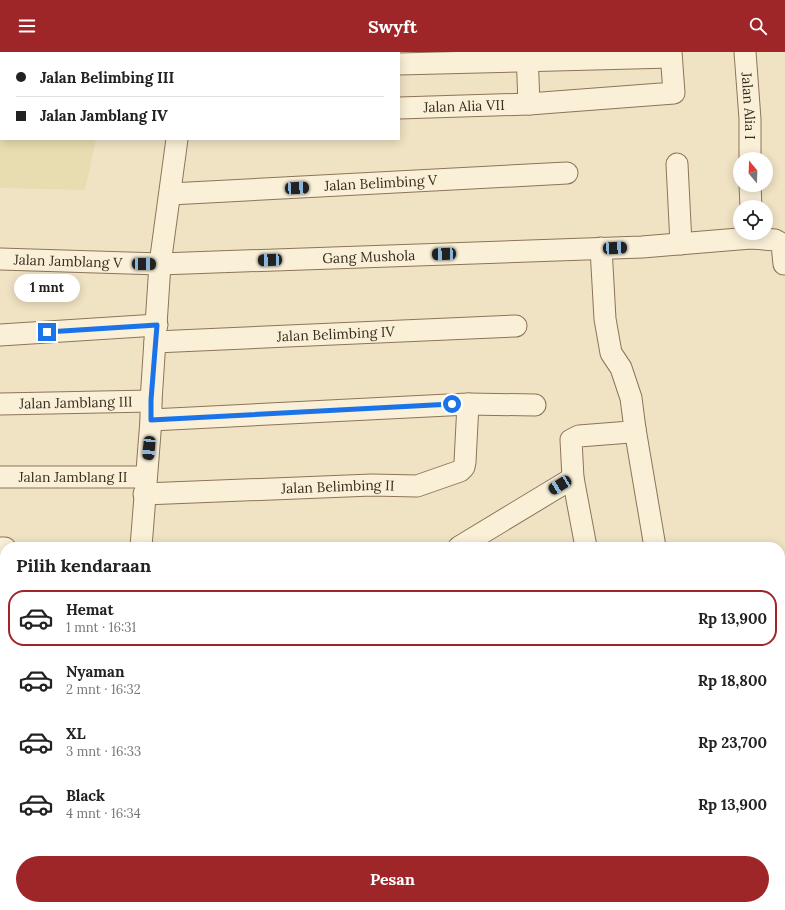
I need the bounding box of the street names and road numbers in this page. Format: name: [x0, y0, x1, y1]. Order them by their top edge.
street label: Jalan Alia I: [737, 70, 759, 140]
street label: Jalan Alia VII: [422, 96, 505, 116]
street label: Jalan Belimbing V: [323, 171, 439, 195]
street label: Gang Mushola: [322, 246, 416, 267]
street label: Jalan Jamblang V: [12, 250, 123, 272]
street label: Jalan Belimbing IV: [275, 322, 396, 346]
street label: Jalan Jamblang III: [18, 392, 133, 413]
street label: Jalan Jamblang II: [18, 468, 127, 486]
street label: Jalan Belimbing II: [280, 476, 395, 498]

